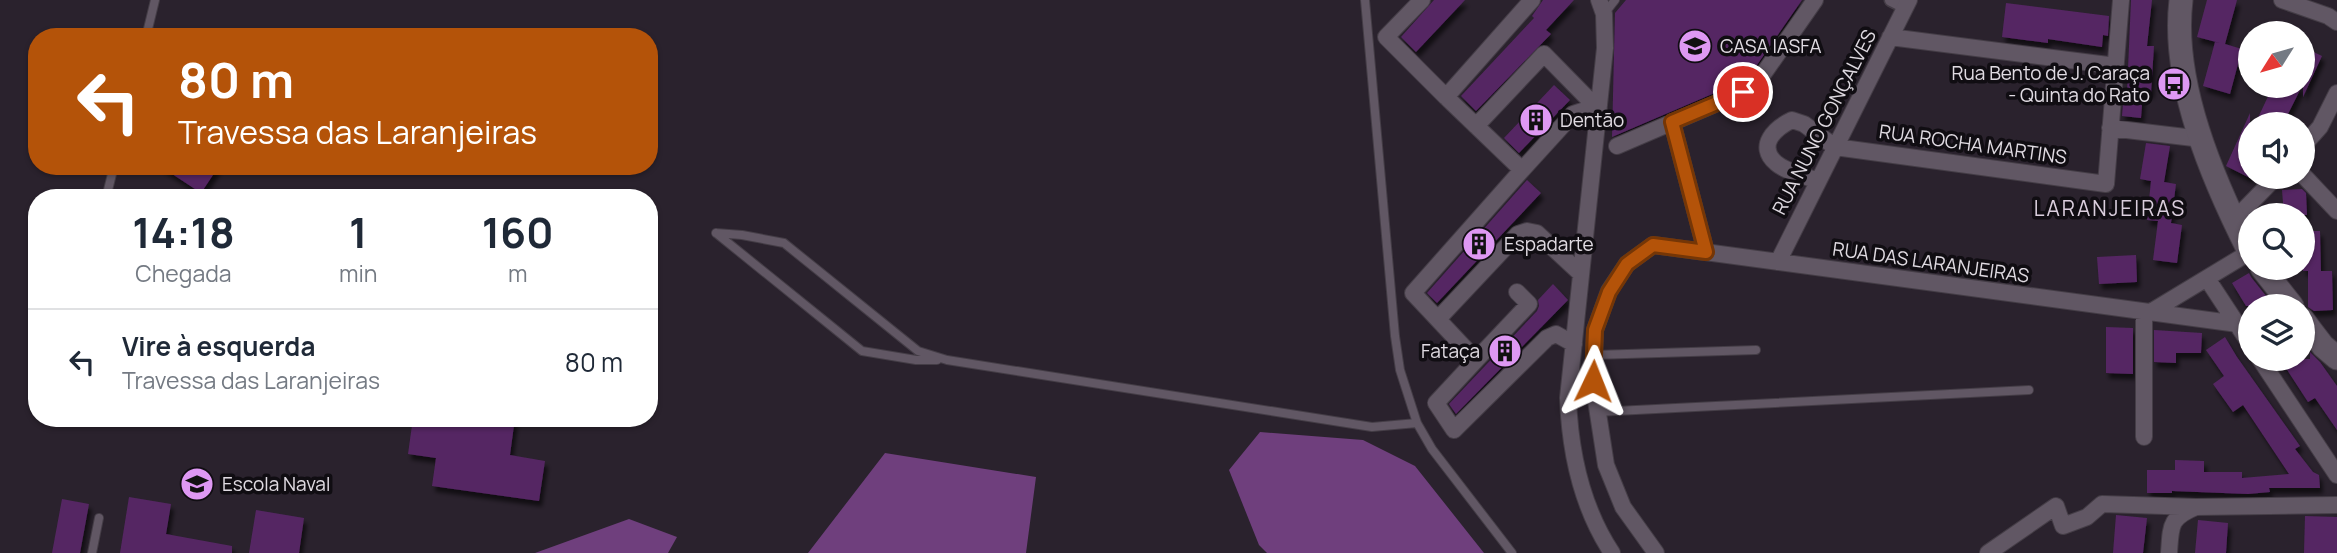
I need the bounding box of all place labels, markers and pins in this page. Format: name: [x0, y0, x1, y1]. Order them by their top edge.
school or university icon: CASA IASFA: [1676, 27, 1714, 65]
place label: CASA IASFA: [1720, 33, 1822, 59]
place label: Rua Bento de J. Caraça - Quinta do Rato: [1952, 60, 2150, 108]
pin: [1713, 62, 1773, 122]
bus stop icon: Rua Bento de J. Caraça - Quinta do Rato: [2155, 65, 2193, 103]
building icon: Dentão: [1517, 101, 1555, 139]
place label: Dentão: [1560, 107, 1624, 133]
building icon: Espadarte: [1460, 225, 1498, 263]
place label: Espadarte: [1504, 231, 1594, 257]
building icon: Fataça: [1486, 332, 1524, 370]
place label: Fataça: [1421, 338, 1480, 364]
school or university icon: Escola Naval: [178, 465, 216, 503]
place label: Escola Naval: [222, 471, 330, 497]

